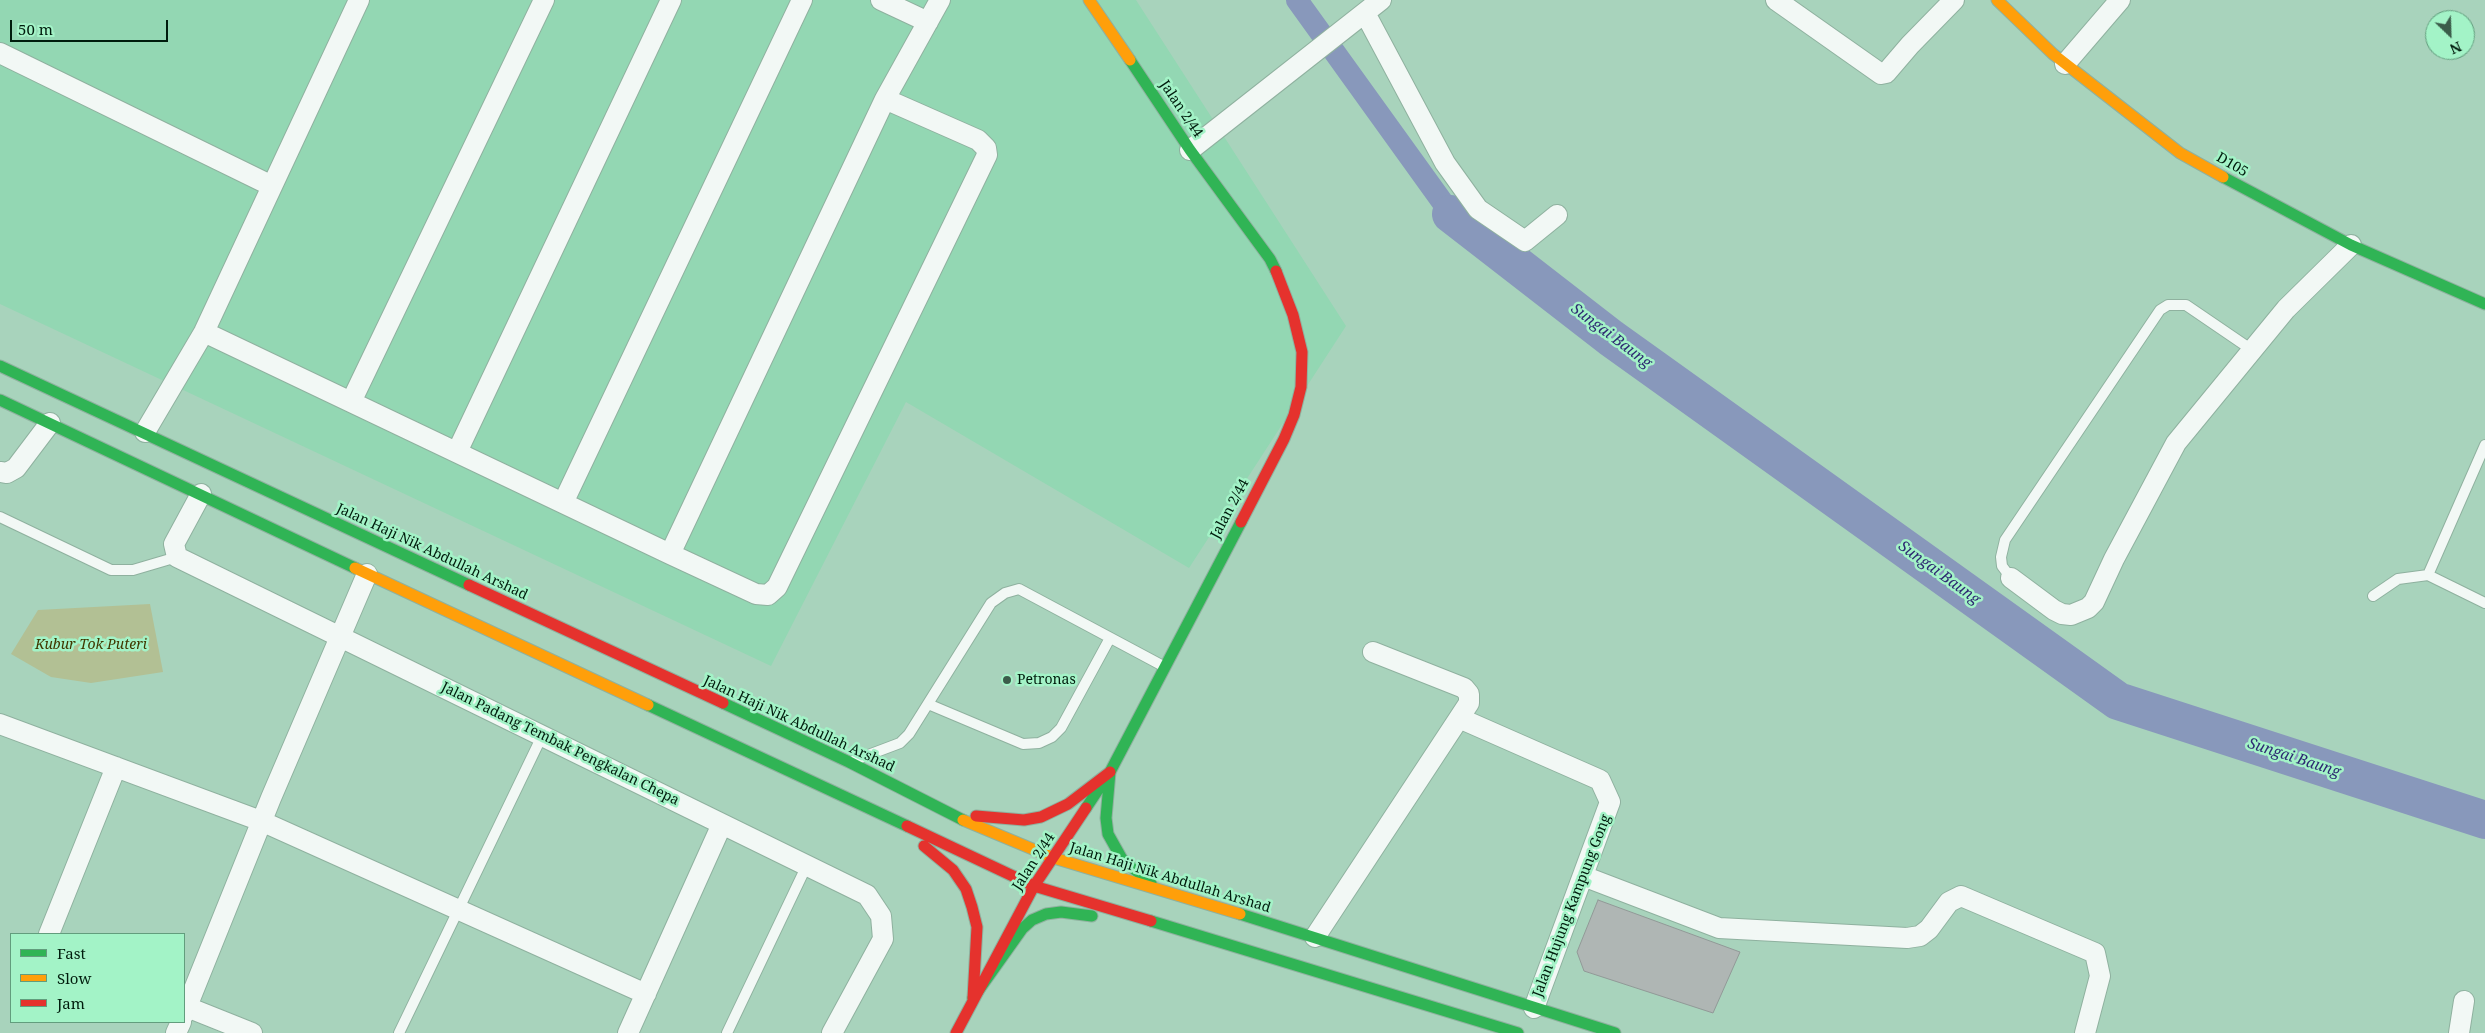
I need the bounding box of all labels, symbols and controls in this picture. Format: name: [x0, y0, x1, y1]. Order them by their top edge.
scale bar: [12, 10, 170, 42]
north arrow: [2425, 10, 2475, 60]
text: 50 m: [18, 19, 53, 39]
text: N: [2447, 37, 2465, 59]
street label: Jalan 2/44: [1156, 77, 1206, 141]
street label: D105: [2213, 149, 2251, 181]
water label: Sungai Baung: [1567, 300, 1655, 372]
street label: Jalan 2/44: [1207, 476, 1253, 542]
street label: Jalan Haji Nik Abdullah Arshad: [334, 500, 530, 604]
water label: Sungai Baung: [1895, 537, 1983, 609]
park label: Kubur Tok Puteri: [35, 637, 147, 653]
street label: Jalan Haji Nik Abdullah Arshad: [701, 672, 897, 776]
place label: Petronas: [1017, 672, 1076, 688]
marker: Petronas: [1001, 674, 1013, 686]
street label: Jalan Padang Tembak Pengkalan Chepa: [438, 679, 682, 809]
water label: Sungai Baung: [2245, 735, 2343, 781]
street label: Jalan Hujung Kampung Gong: [1529, 812, 1615, 1000]
street label: Jalan 2/44: [1009, 830, 1059, 894]
street label: Jalan Haji Nik Abdullah Arshad: [1067, 839, 1273, 917]
legend: [10, 933, 185, 1023]
text: Fast: [57, 943, 86, 963]
text: Slow: [57, 968, 91, 988]
text: Jam: [57, 993, 85, 1013]

